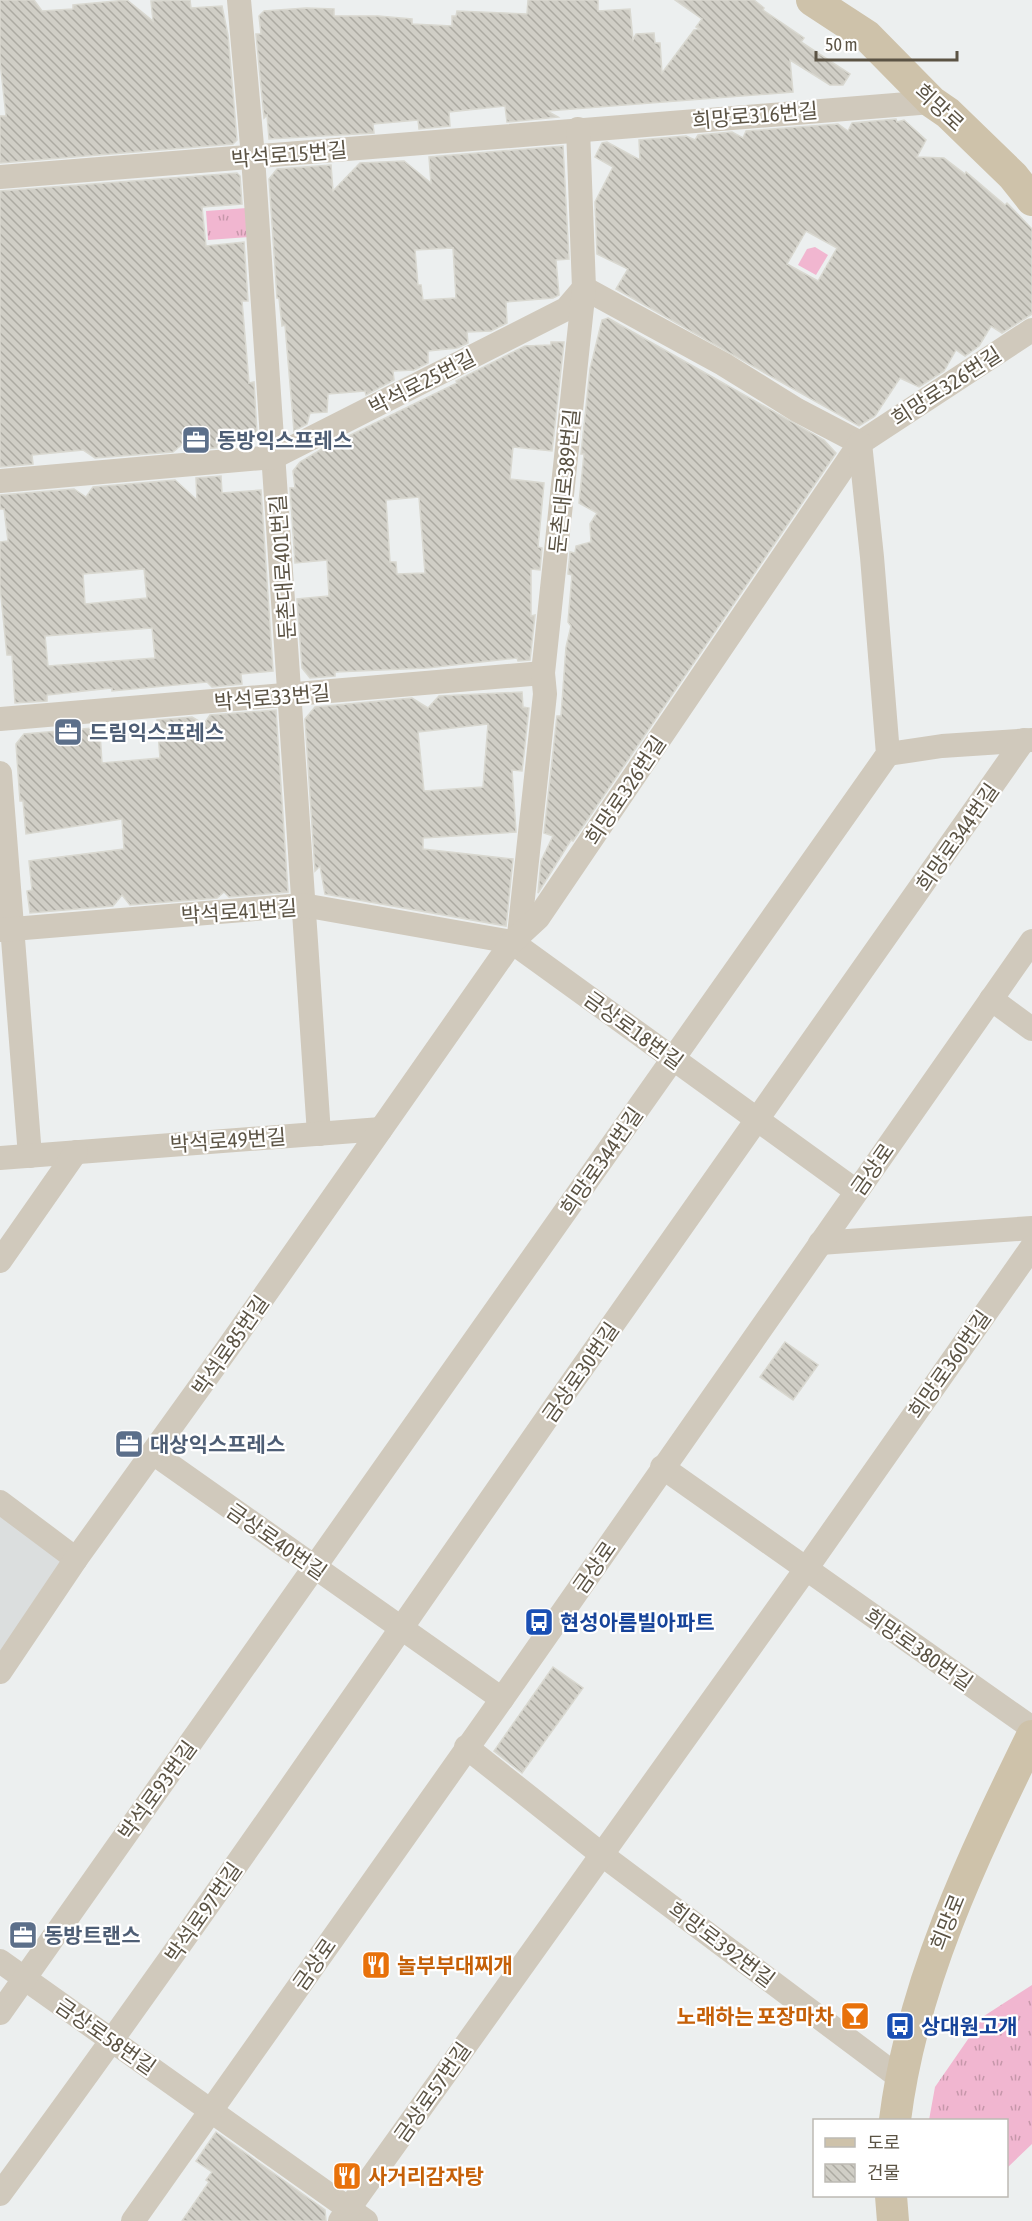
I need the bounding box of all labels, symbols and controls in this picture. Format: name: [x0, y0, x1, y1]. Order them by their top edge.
scale bar: [816, 24, 957, 62]
text: 50 m: [825, 34, 857, 55]
street label: 희망로: [911, 78, 969, 136]
street label: 희망로316번길: [691, 98, 819, 132]
street label: 박석로15번길: [230, 137, 348, 171]
street label: 희망로326번길: [887, 342, 1005, 430]
street label: 박석로25번길: [365, 345, 479, 419]
street label: 둔촌대로389번길: [544, 407, 584, 555]
office icon: 동방익스프레스: [180, 424, 212, 456]
place label: 동방익스프레스: [217, 428, 352, 452]
street label: 둔촌대로401번길: [265, 494, 299, 640]
street label: 박석로33번길: [213, 680, 331, 714]
office icon: 드림익스프레스: [52, 716, 84, 748]
place label: 드림익스프레스: [89, 720, 224, 744]
street label: 희망로326번길: [580, 731, 670, 849]
street label: 희망로344번길: [911, 778, 1003, 896]
street label: 박석로41번길: [180, 895, 298, 927]
street label: 금상로18번길: [580, 986, 688, 1074]
street label: 희망로344번길: [555, 1102, 647, 1220]
street label: 박석로49번길: [169, 1124, 287, 1156]
street label: 금상로: [846, 1138, 898, 1200]
street label: 박석로85번길: [187, 1290, 273, 1400]
street label: 희망로360번길: [903, 1305, 995, 1423]
street label: 금상로30번길: [537, 1317, 623, 1427]
office icon: 대상익스프레스: [113, 1428, 145, 1460]
place label: 대상익스프레스: [150, 1432, 285, 1456]
street label: 금상로40번길: [222, 1498, 332, 1584]
street label: 금상로: [568, 1536, 620, 1598]
street label: 희망로380번길: [860, 1603, 978, 1695]
bus stop icon: 현성아름빌아파트: [523, 1606, 555, 1638]
place label: 현성아름빌아파트: [560, 1610, 715, 1634]
street label: 박석로93번길: [113, 1736, 201, 1844]
street label: 박석로97번길: [160, 1857, 246, 1967]
street label: 희망로: [925, 1891, 969, 1953]
street label: 희망로392번길: [664, 1896, 780, 1992]
office icon: 동방트랜스: [7, 1919, 39, 1951]
place label: 동방트랜스: [44, 1923, 141, 1947]
street label: 금상로: [288, 1933, 340, 1995]
restaurant icon: 놀부부대찌개: [360, 1949, 392, 1981]
place label: 놀부부대찌개: [397, 1953, 513, 1977]
street label: 금상로58번길: [51, 1993, 161, 2079]
bar icon: 노래하는 포장마차: [839, 2000, 871, 2032]
place label: 노래하는 포장마차: [677, 2004, 834, 2028]
bus stop icon: 상대원고개: [884, 2010, 916, 2042]
place label: 상대원고개: [921, 2014, 1018, 2038]
street label: 금상로57번길: [389, 2037, 475, 2147]
legend: [813, 2119, 1008, 2197]
text: 도로: [867, 2132, 900, 2153]
restaurant icon: 사거리감자탕: [331, 2160, 363, 2192]
text: 건물: [867, 2162, 900, 2183]
place label: 사거리감자탕: [368, 2164, 484, 2188]

